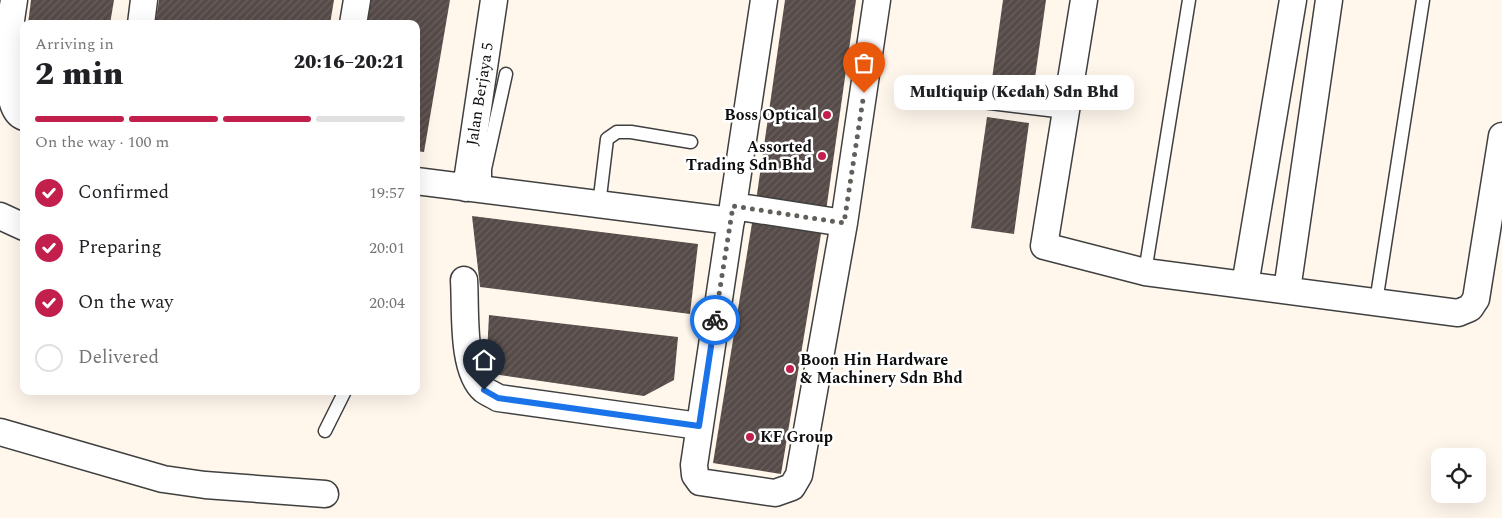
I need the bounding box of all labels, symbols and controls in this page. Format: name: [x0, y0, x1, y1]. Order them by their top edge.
text: Arriving in: [35, 32, 114, 56]
street label: Jalan Berjaya 5: [460, 41, 500, 147]
pin: [843, 42, 885, 93]
text: 20:16–20:21: [294, 48, 405, 77]
icon: bag: [850, 49, 878, 77]
text: 2 min: [35, 50, 123, 99]
callout: Multiquip (Kedah) Sdn Bhd: [894, 76, 1134, 110]
text: Multiquip (Kedah) Sdn Bhd: [910, 80, 1118, 104]
place label: Boss Optical: [724, 103, 817, 127]
marker: Boss Optical: [821, 109, 833, 121]
text: On the way · 100 m: [35, 130, 169, 154]
place label: Assorted Trading Sdn Bhd: [686, 135, 812, 177]
marker: Assorted Trading Sdn Bhd: [816, 150, 828, 162]
text: Confirmed: [78, 178, 169, 207]
icon: check: [35, 179, 63, 207]
text: 19:57: [369, 181, 405, 205]
text: Preparing: [78, 233, 162, 262]
icon: check: [35, 234, 63, 262]
text: 20:01: [369, 236, 405, 260]
text: On the way: [78, 288, 174, 317]
icon: check: [35, 289, 63, 317]
text: 20:04: [369, 291, 405, 315]
courier: [690, 295, 740, 345]
icon: bike: [701, 306, 729, 334]
pin: [463, 339, 505, 390]
text: Delivered: [78, 343, 159, 372]
icon: home: [470, 346, 498, 374]
place label: Boon Hin Hardware & Machinery Sdn Bhd: [800, 348, 963, 390]
marker: Boon Hin Hardware & Machinery Sdn Bhd: [784, 363, 796, 375]
place label: KF Group: [760, 425, 833, 449]
marker: KF Group: [744, 431, 756, 443]
map controls: [1431, 448, 1486, 503]
button: locate: [1431, 448, 1486, 503]

